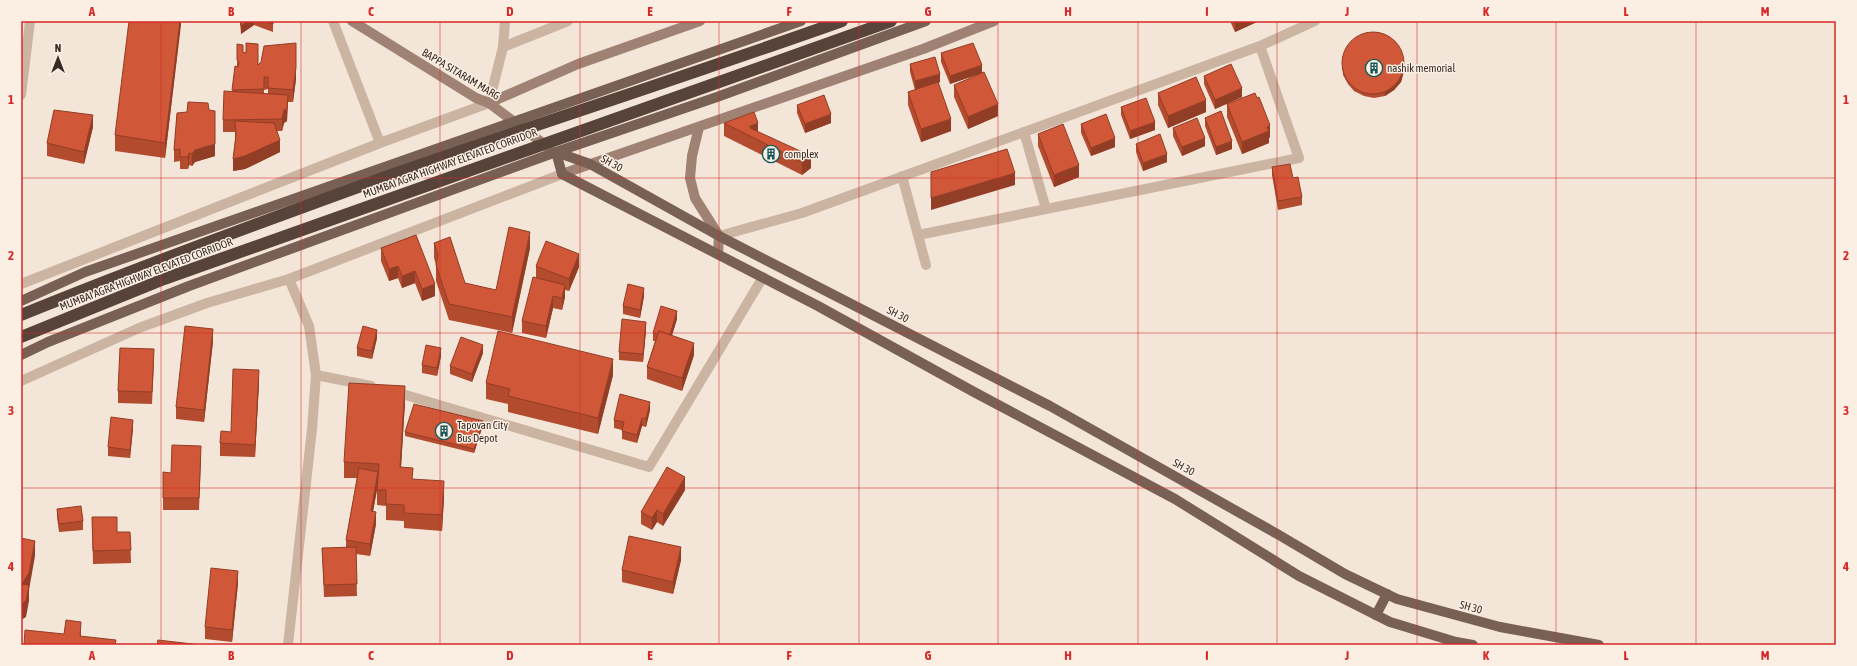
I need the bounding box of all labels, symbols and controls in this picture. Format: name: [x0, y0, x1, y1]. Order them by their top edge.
text: A: [88, 4, 96, 19]
text: B: [228, 4, 235, 19]
text: C: [368, 4, 374, 19]
text: D: [506, 4, 514, 19]
text: E: [647, 4, 653, 19]
text: F: [786, 4, 792, 19]
text: G: [925, 4, 932, 19]
text: H: [1064, 4, 1072, 19]
text: I: [1205, 4, 1209, 19]
text: J: [1344, 4, 1349, 19]
text: K: [1483, 4, 1490, 19]
text: L: [1623, 4, 1629, 19]
text: M: [1761, 4, 1770, 19]
north arrow: [38, 38, 78, 78]
text: N: [55, 42, 61, 54]
street label: BAPPA SITARAM MARG: [420, 46, 502, 102]
building icon: nashik memorial: [1364, 58, 1384, 78]
place label: nashik memorial: [1387, 62, 1455, 74]
text: 1: [8, 92, 14, 107]
text: 1: [1843, 92, 1849, 107]
street label: MUMBAI AGRA HIGHWAY ELEVATED CORRIDOR: [361, 126, 539, 200]
building icon: complex: [761, 144, 781, 164]
place label: complex: [784, 148, 819, 160]
street label: SH 30: [599, 152, 625, 174]
street label: MUMBAI AGRA HIGHWAY ELEVATED CORRIDOR: [58, 235, 235, 313]
text: 2: [8, 248, 14, 263]
text: 2: [1843, 248, 1849, 263]
street label: SH 30: [885, 303, 911, 325]
text: 3: [8, 403, 14, 418]
text: 3: [1843, 403, 1849, 418]
place label: Tapovan City Bus Depot: [457, 419, 508, 444]
building icon: Tapovan City Bus Depot: [434, 421, 454, 441]
street label: SH 30: [1171, 456, 1197, 478]
text: 4: [7, 559, 14, 574]
text: 4: [1842, 559, 1849, 574]
street label: SH 30: [1458, 598, 1484, 616]
text: A: [88, 648, 96, 663]
text: B: [228, 648, 235, 663]
text: C: [368, 648, 374, 663]
text: D: [506, 648, 514, 663]
text: E: [647, 648, 653, 663]
text: F: [786, 648, 792, 663]
text: G: [925, 648, 932, 663]
text: H: [1064, 648, 1072, 663]
text: I: [1205, 648, 1209, 663]
text: J: [1344, 648, 1349, 663]
text: K: [1483, 648, 1490, 663]
text: L: [1623, 648, 1629, 663]
text: M: [1761, 648, 1770, 663]

